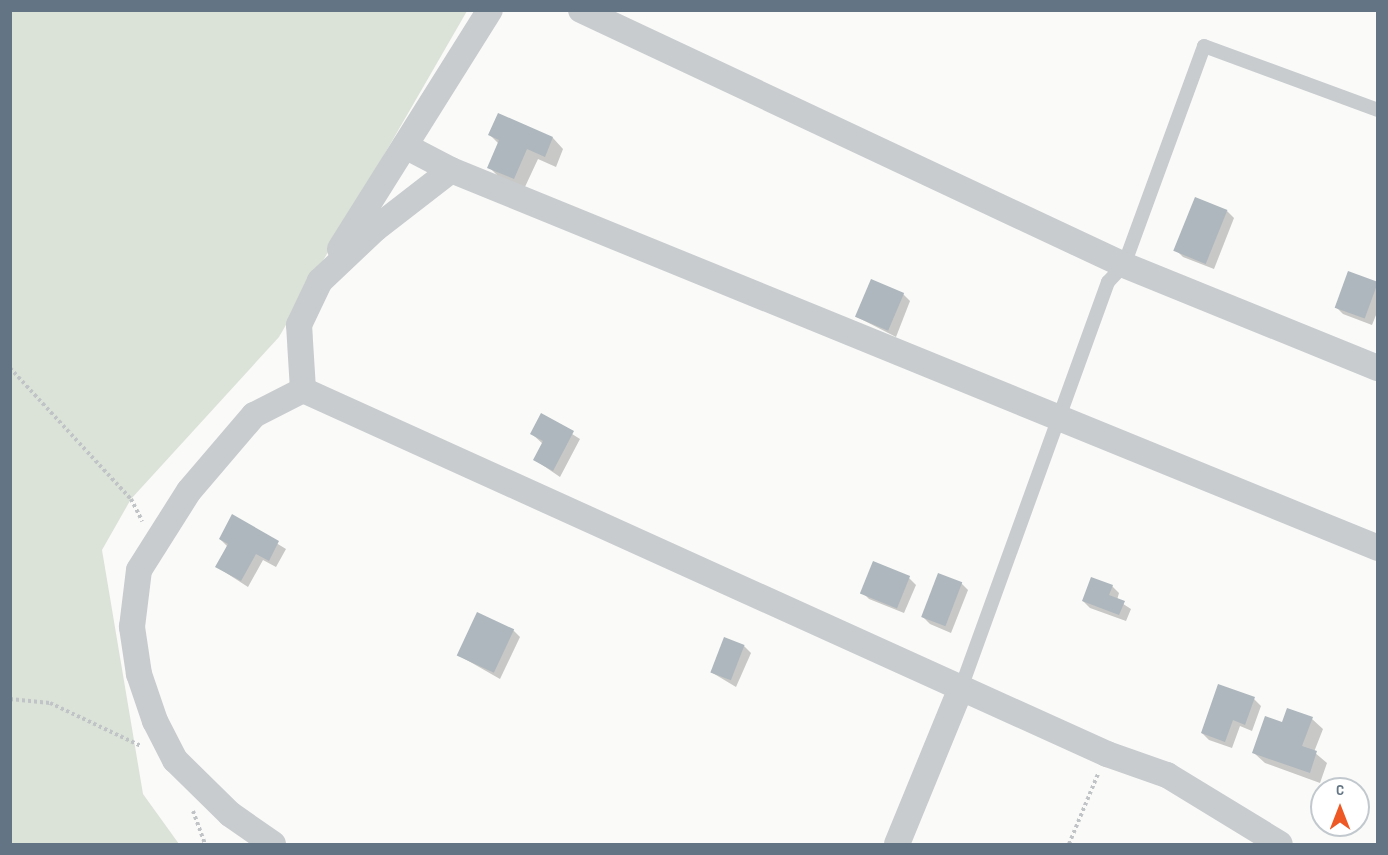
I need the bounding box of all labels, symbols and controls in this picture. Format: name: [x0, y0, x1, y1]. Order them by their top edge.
north arrow: [1310, 777, 1370, 837]
text: С: [1336, 781, 1344, 800]

